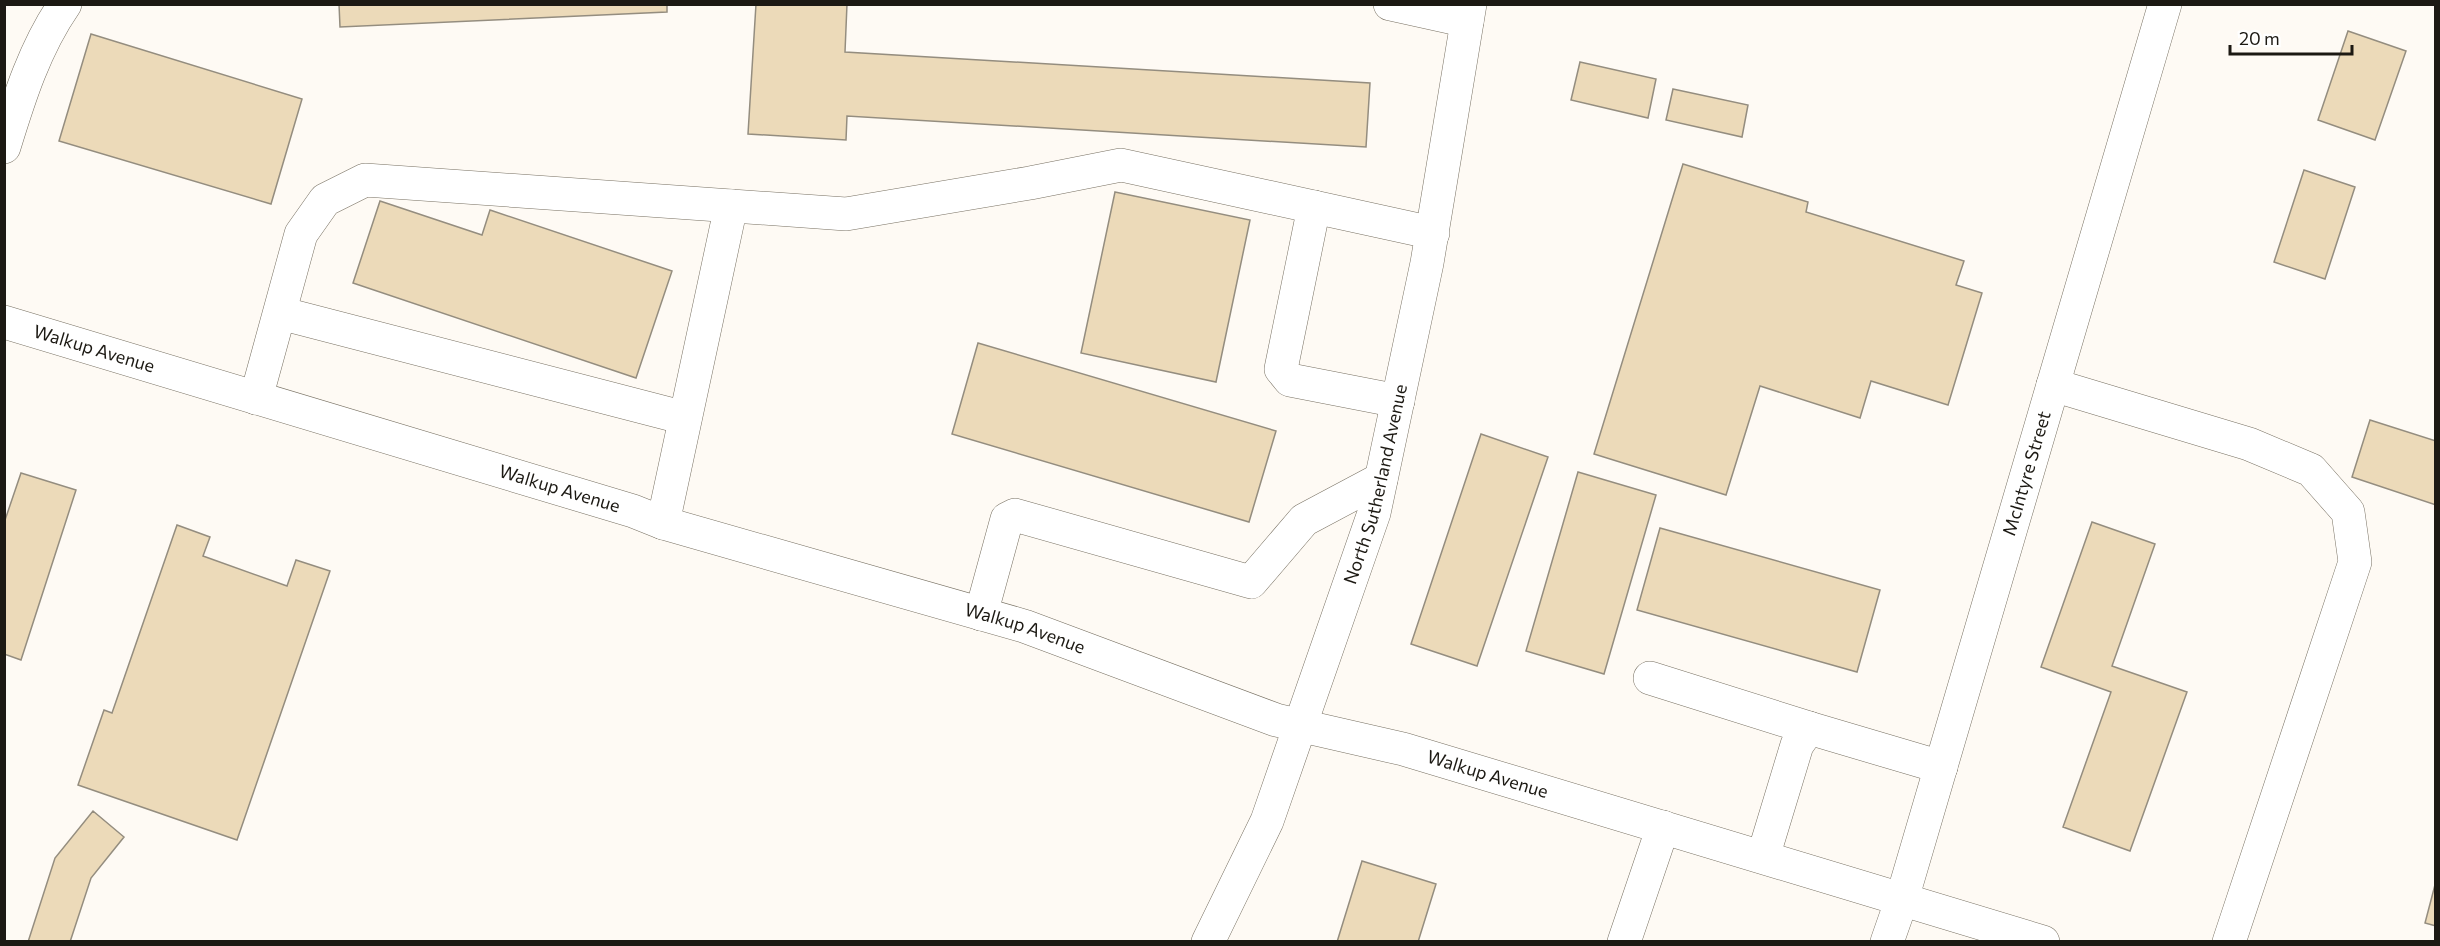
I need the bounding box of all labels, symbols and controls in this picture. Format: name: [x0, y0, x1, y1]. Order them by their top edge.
scale bar: [2230, 18, 2352, 56]
text: 20 m: [2239, 27, 2280, 49]
street label: Walkup Avenue: [31, 320, 158, 377]
street label: North Sutherland Avenue: [1338, 382, 1411, 587]
street label: McIntyre Street: [1997, 408, 2055, 538]
street label: Walkup Avenue: [497, 459, 623, 517]
street label: Walkup Avenue: [962, 598, 1088, 658]
street label: Walkup Avenue: [1425, 745, 1551, 802]

